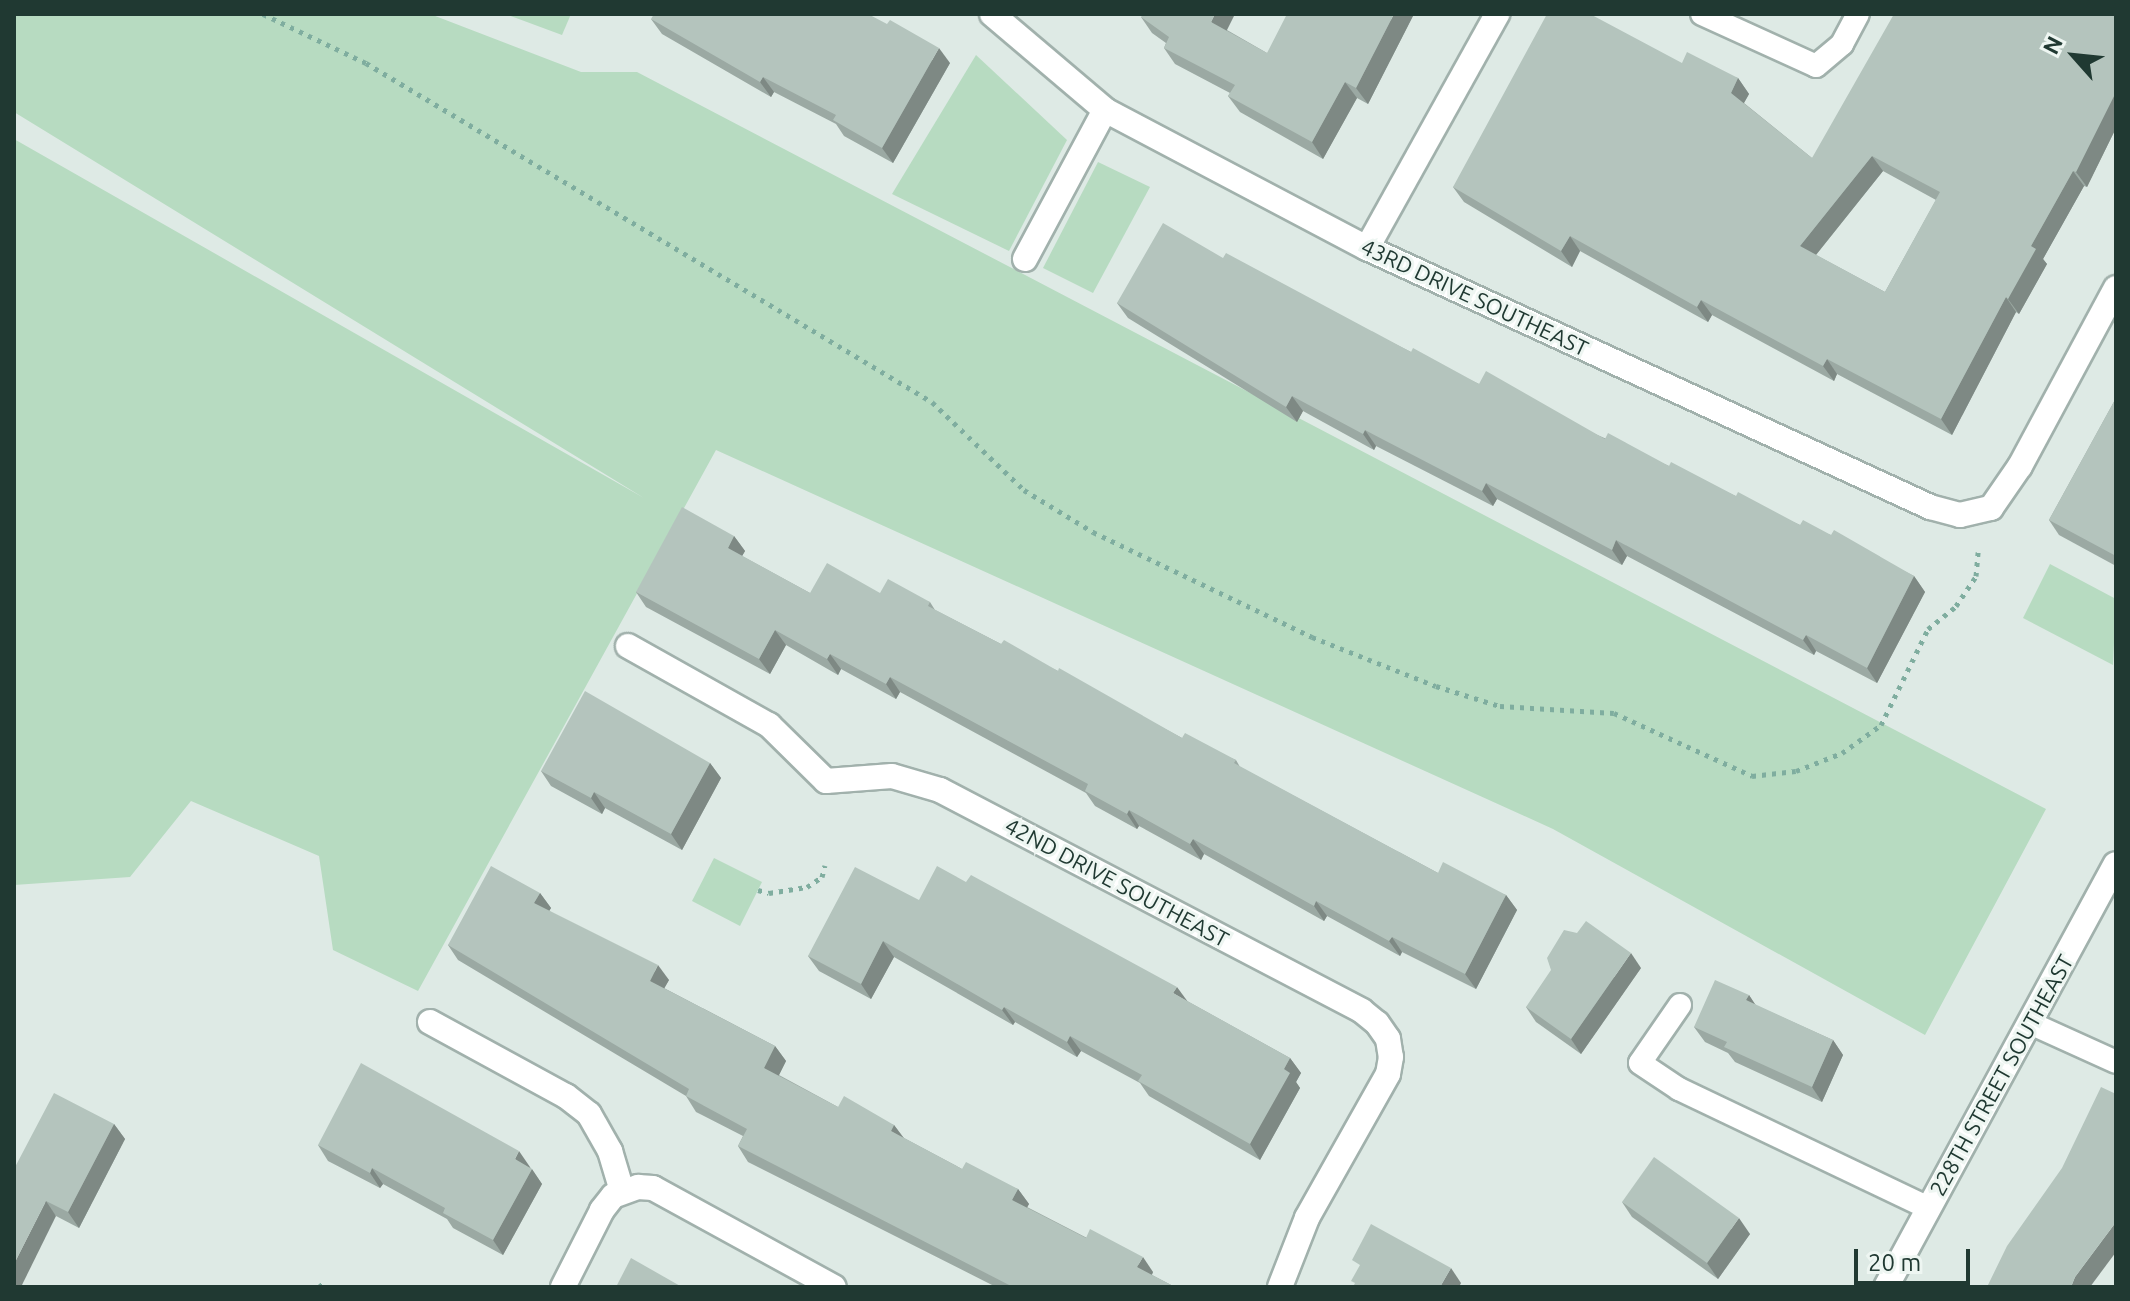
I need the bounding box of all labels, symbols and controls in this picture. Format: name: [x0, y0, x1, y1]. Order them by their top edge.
north arrow: [2034, 16, 2114, 96]
text: N: [2037, 32, 2067, 58]
street label: 43RD DRIVE SOUTHEAST: [1357, 233, 1593, 361]
street label: 42ND DRIVE SOUTHEAST: [1001, 812, 1233, 952]
street label: 228TH STREET SOUTHEAST: [1924, 950, 2078, 1200]
scale bar: [1858, 1233, 1974, 1283]
text: 20 m: [1868, 1249, 1921, 1276]

